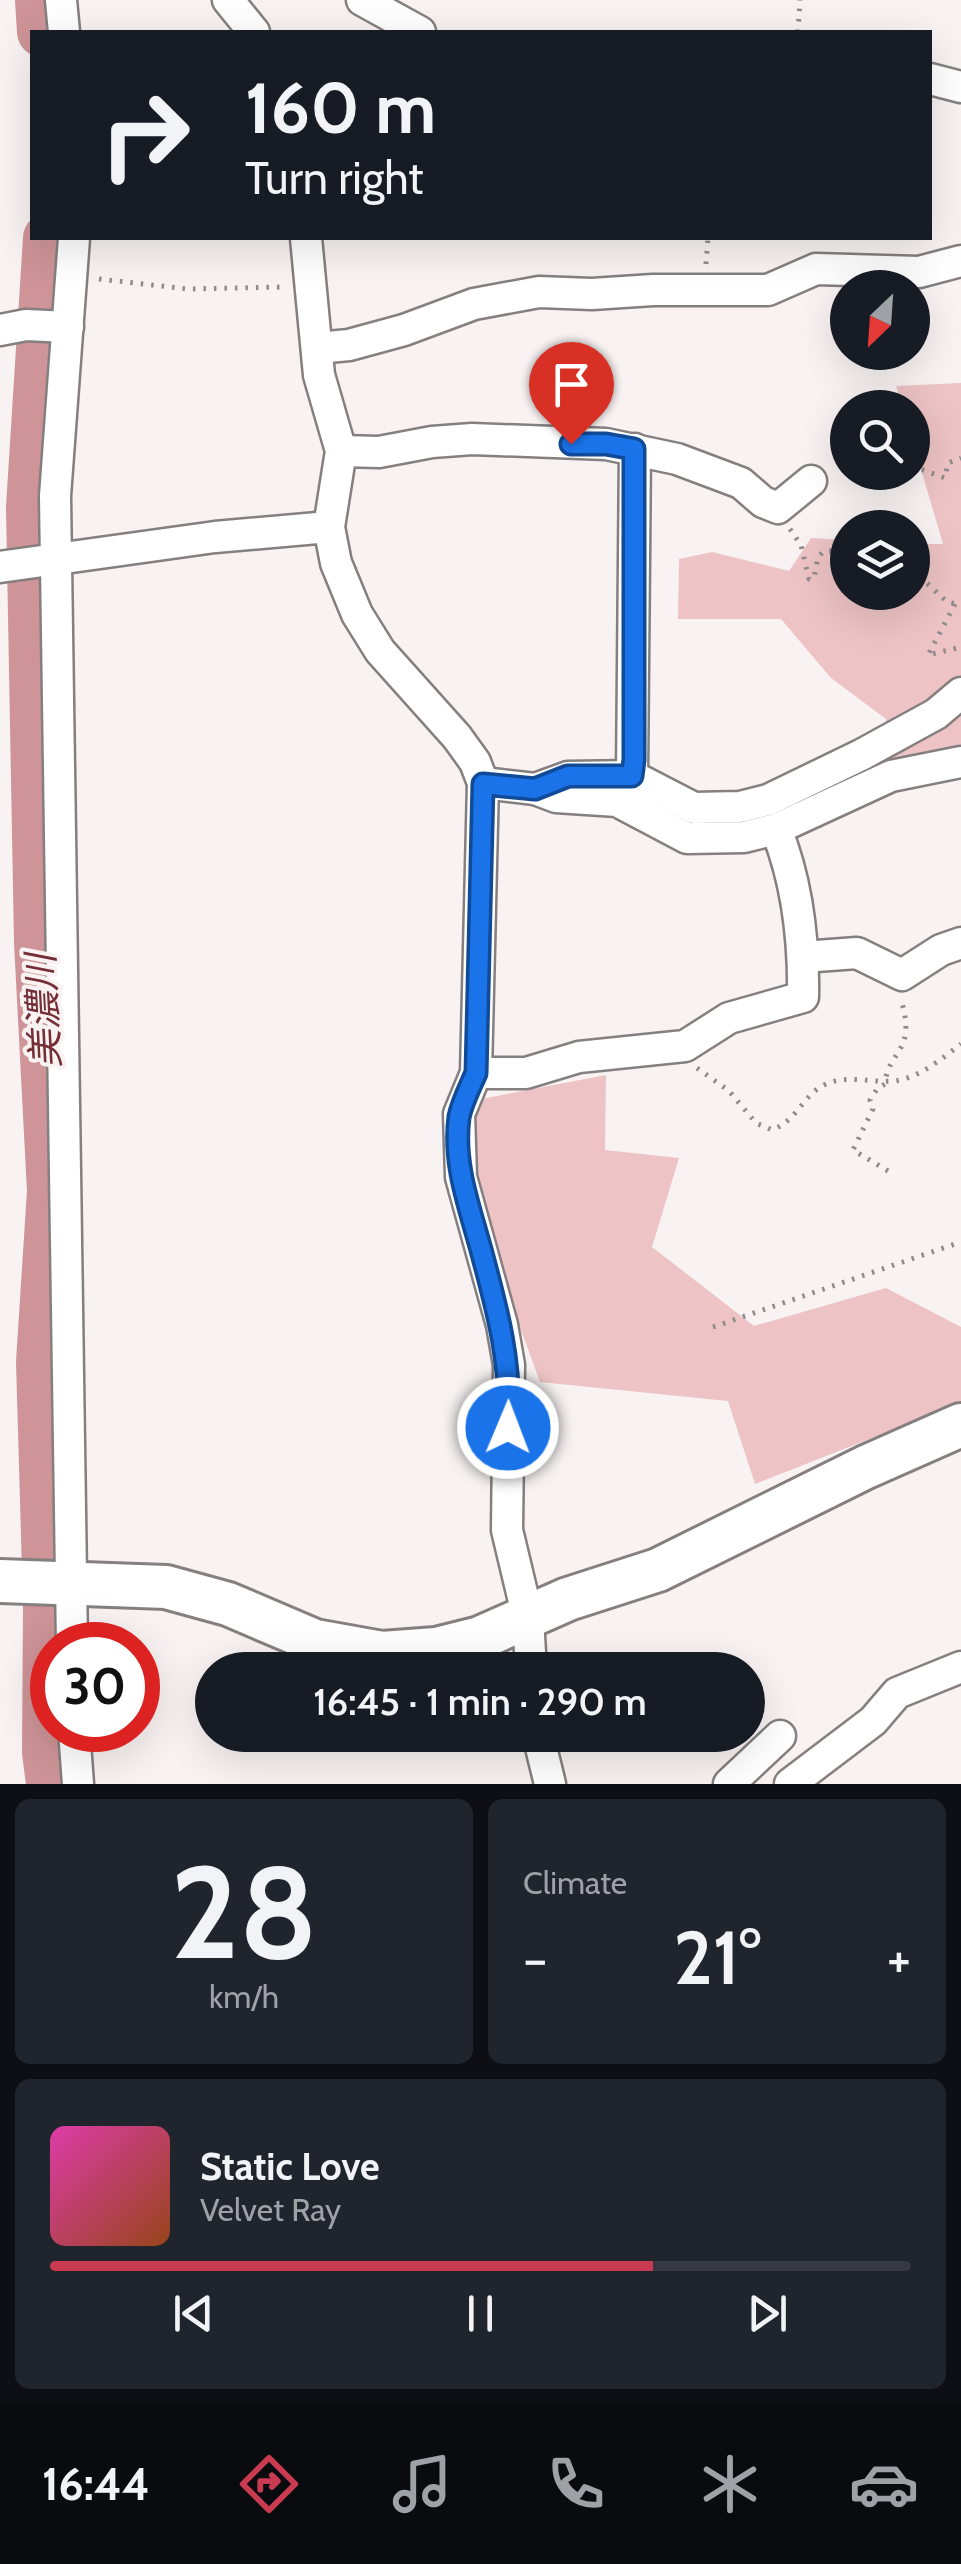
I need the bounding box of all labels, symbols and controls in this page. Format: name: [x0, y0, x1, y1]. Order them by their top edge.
text: 160 m: [245, 65, 436, 151]
icon: right: [80, 70, 210, 200]
text: Turn right: [245, 151, 424, 205]
north arrow: [830, 270, 930, 370]
map controls: [830, 270, 930, 610]
pin: [529, 342, 614, 445]
icon: arrive: [544, 357, 599, 412]
button: search: [830, 390, 930, 490]
button: layers: [830, 510, 930, 610]
water label: 美濃川: [16, 949, 69, 1069]
position arrow: [456, 1376, 560, 1480]
speed limit sign: 30: [30, 1622, 160, 1752]
text: 16:45 · 1 min · 290 m: [313, 1678, 647, 1725]
text: 28: [170, 1833, 318, 1991]
text: Climate: [523, 1863, 627, 1902]
text: 21°: [673, 1912, 761, 2003]
text: −: [523, 1925, 547, 1992]
text: +: [887, 1925, 911, 1992]
text: km/h: [209, 1977, 279, 2016]
text: Static Love: [200, 2143, 379, 2190]
text: Velvet Ray: [200, 2190, 341, 2229]
icon: previous: [166, 2286, 221, 2341]
icon: pause: [453, 2286, 508, 2341]
icon: next: [740, 2286, 795, 2341]
icon: directions: [234, 2449, 304, 2519]
icon: music: [387, 2449, 457, 2519]
icon: phone: [541, 2449, 611, 2519]
icon: climate: [695, 2449, 765, 2519]
icon: car: [849, 2449, 919, 2519]
text: 16:44: [42, 2457, 150, 2511]

